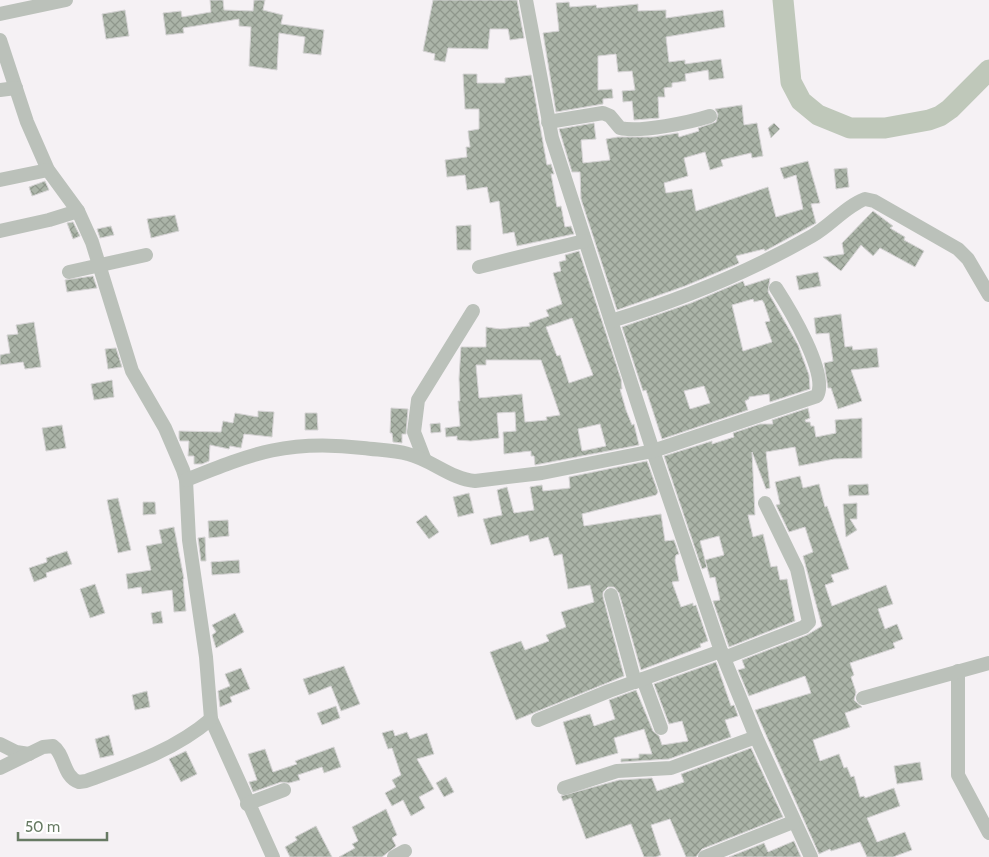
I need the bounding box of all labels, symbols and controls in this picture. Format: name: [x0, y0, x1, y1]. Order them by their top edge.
scale bar: [18, 810, 106, 842]
text: 50 m: [25, 818, 60, 836]

